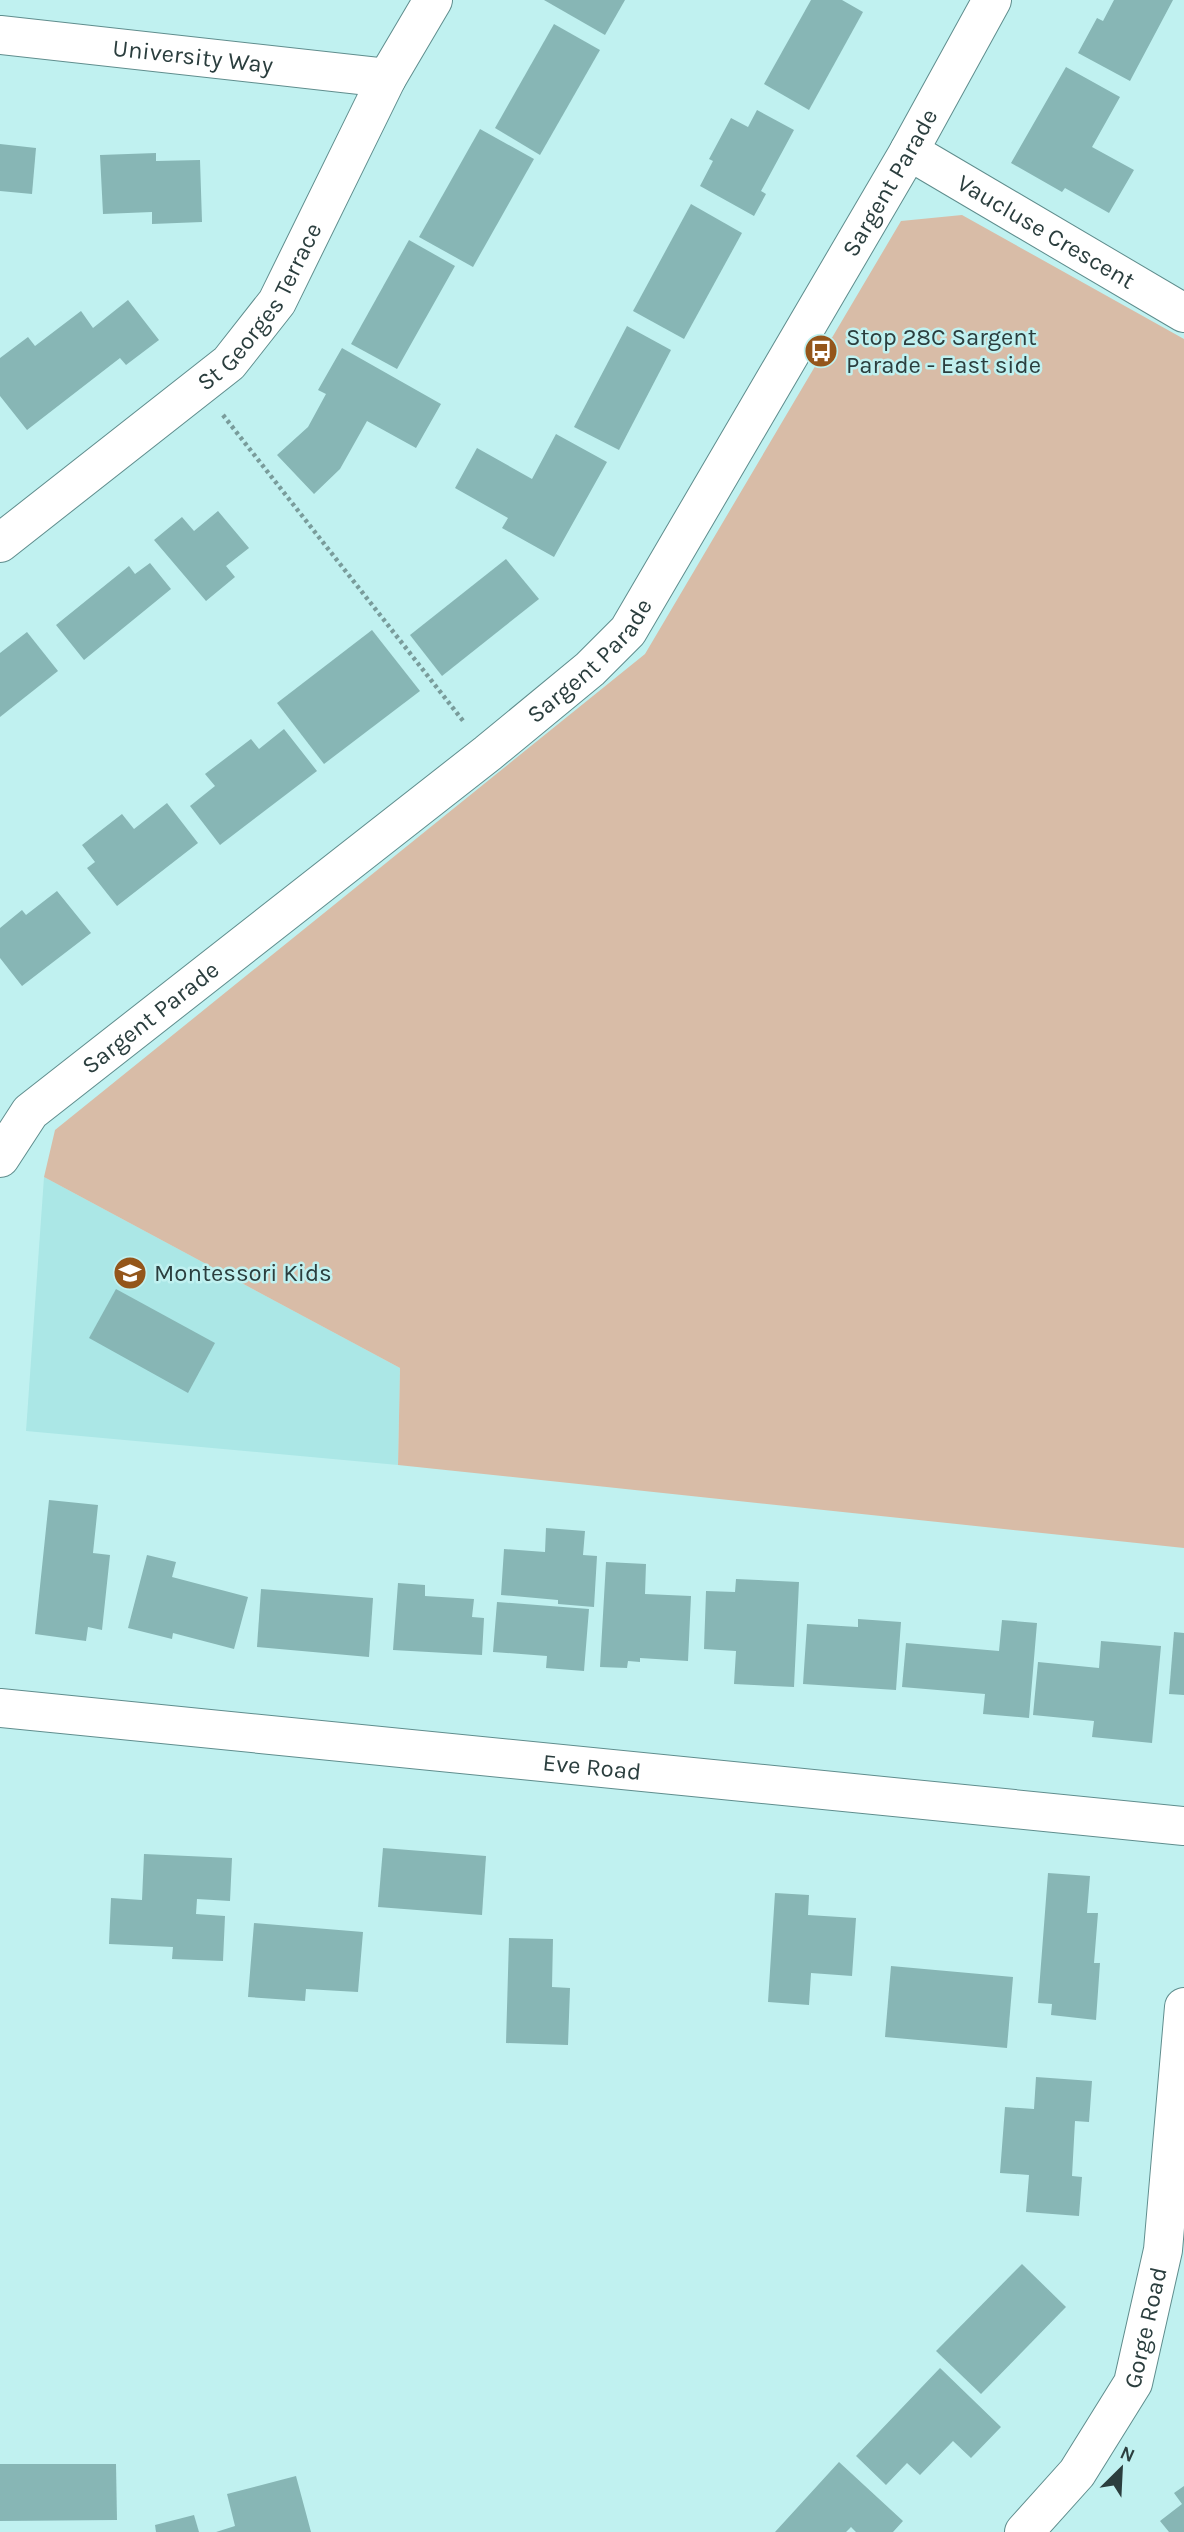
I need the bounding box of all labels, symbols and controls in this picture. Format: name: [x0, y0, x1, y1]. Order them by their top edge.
street label: University Way: [111, 34, 274, 79]
street label: Sargent Parade: [836, 104, 943, 262]
street label: Vaucluse Crescent: [952, 169, 1140, 295]
street label: St Georges Terrace: [192, 218, 328, 397]
place label: Stop 28C Sargent Parade - East side: [846, 323, 1041, 379]
bus stop icon: Stop 28C Sargent Parade - East side: [802, 332, 840, 370]
street label: Sargent Parade: [522, 593, 658, 729]
street label: Sargent Parade: [76, 955, 224, 1080]
school or university icon: Montessori Kids: [111, 1254, 149, 1292]
place label: Montessori Kids: [154, 1259, 332, 1287]
street label: Eve Road: [541, 1748, 643, 1786]
street label: Gorge Road: [1118, 2264, 1173, 2391]
north arrow: [1086, 2434, 1156, 2504]
text: N: [1117, 2442, 1138, 2467]

